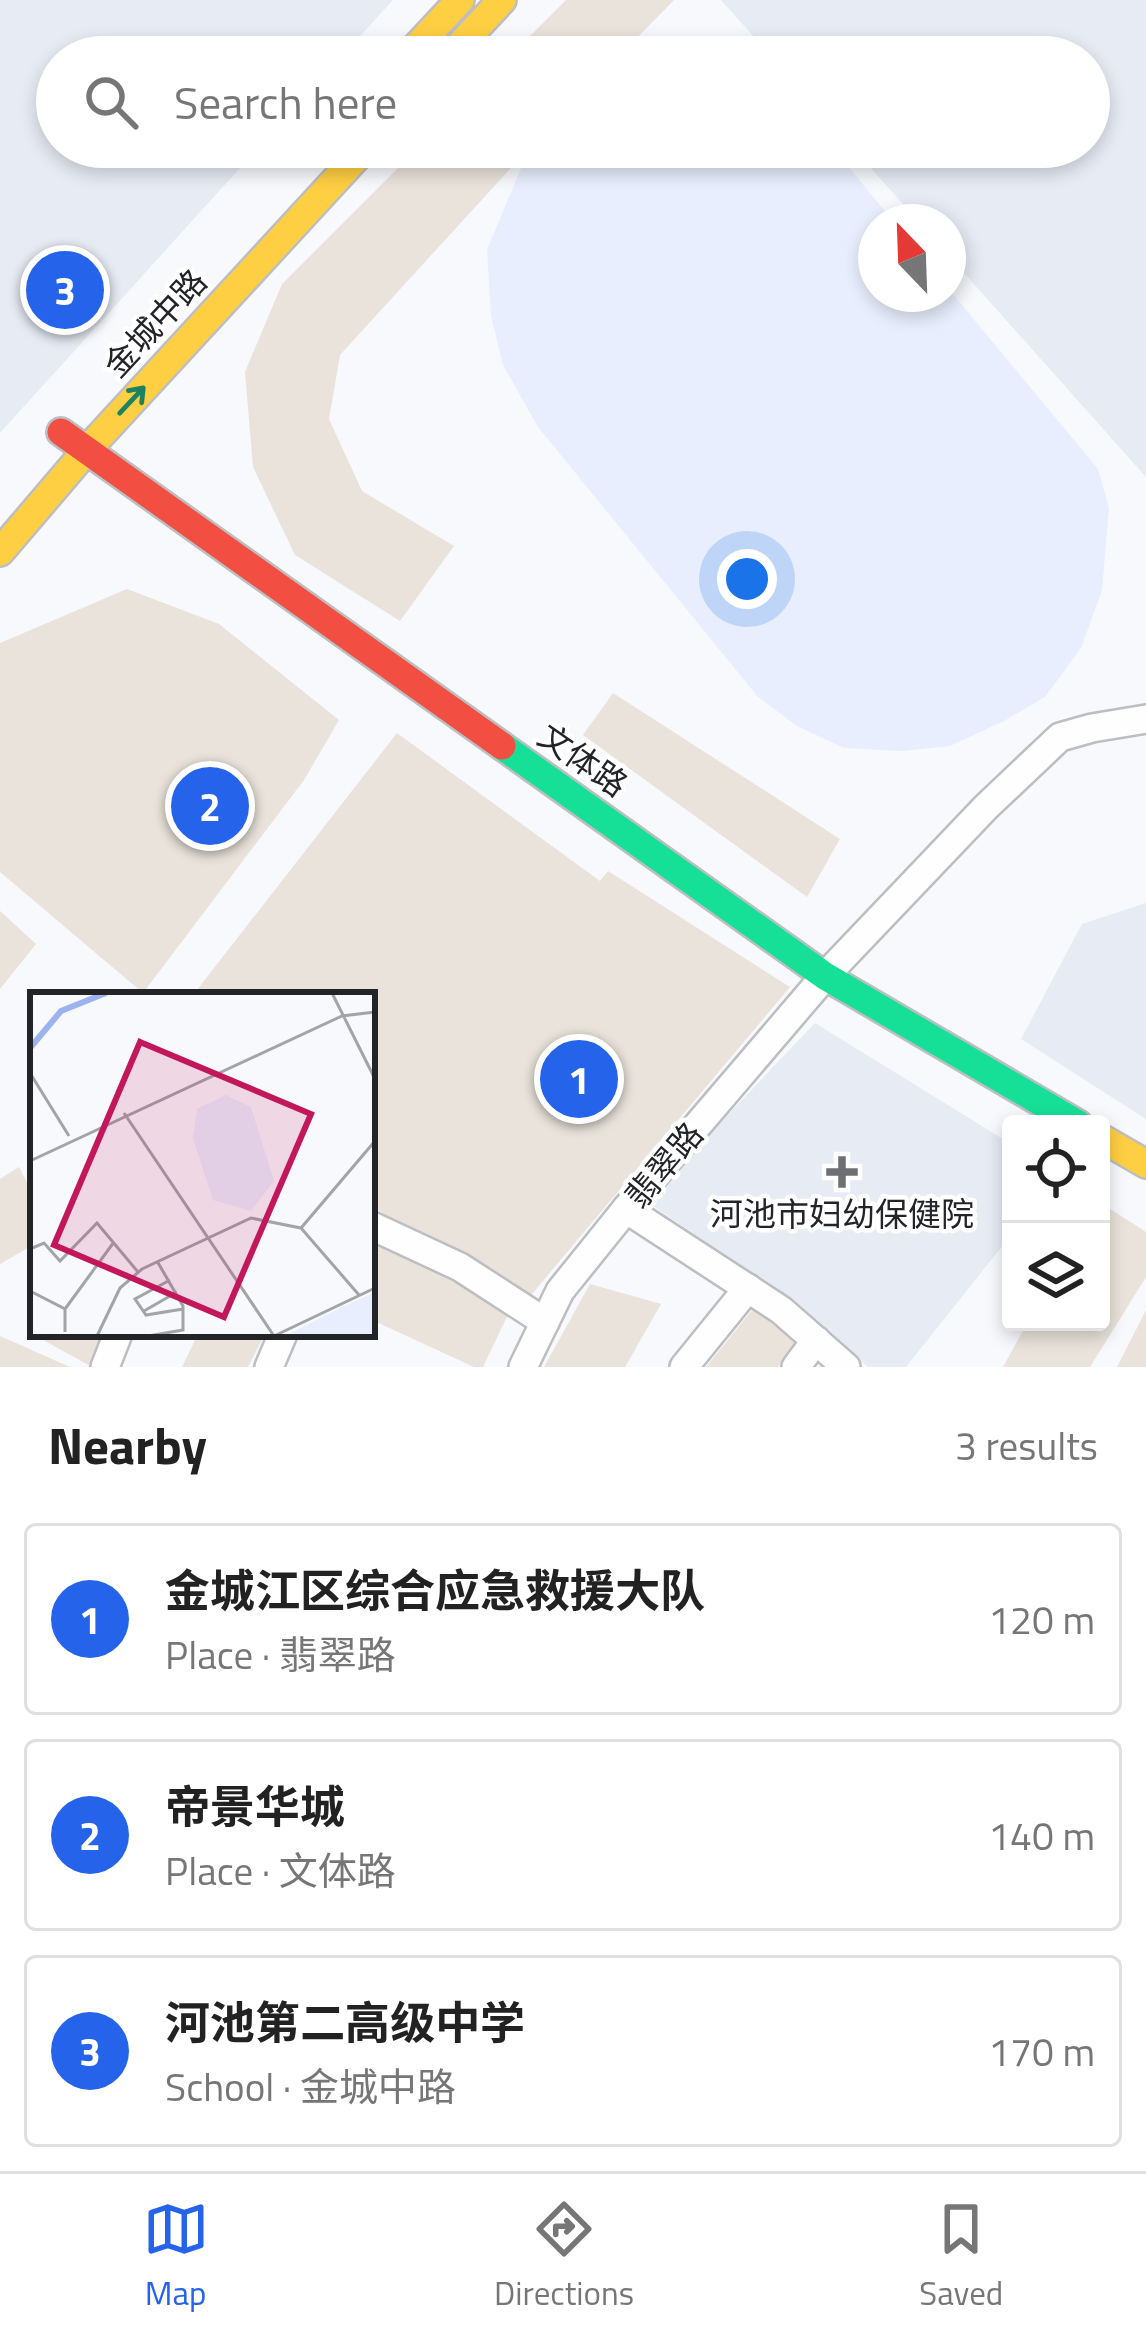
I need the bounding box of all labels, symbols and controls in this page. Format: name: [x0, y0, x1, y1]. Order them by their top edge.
search box: [36, 36, 1110, 168]
text: Search here: [174, 68, 397, 136]
icon: search: [78, 69, 144, 135]
north arrow: [858, 204, 966, 312]
pin: 3: [26, 245, 104, 335]
street label: 金城中路: [92, 258, 218, 388]
one-way arrow: [118, 386, 146, 416]
your location: [717, 549, 777, 609]
street label: 文体路: [528, 711, 638, 809]
pin: 2: [171, 761, 249, 851]
inset map: [30, 992, 375, 1337]
pin: 1: [540, 1034, 618, 1124]
street label: 翡翠路: [613, 1111, 715, 1219]
map controls: [1002, 1115, 1110, 1331]
button: locate: [1002, 1115, 1110, 1223]
marker: 河池市妇幼保健院: [826, 1156, 858, 1188]
place label: 河池市妇幼保健院: [710, 1189, 974, 1239]
button: layers: [1002, 1223, 1110, 1331]
text: Nearby: [48, 1406, 207, 1484]
text: 3 results: [955, 1416, 1098, 1475]
text: 金城江区综合应急救援大队: [165, 1556, 705, 1624]
text: 1: [79, 1590, 101, 1649]
text: 120 m: [988, 1590, 1095, 1649]
text: Place · 翡翠路: [165, 1625, 396, 1684]
text: 帝景华城: [165, 1772, 345, 1840]
text: 2: [79, 1806, 101, 1865]
text: 140 m: [988, 1806, 1095, 1865]
text: Place · 文体路: [165, 1841, 396, 1900]
text: 河池第二高级中学: [165, 1988, 525, 2056]
text: 3: [79, 2022, 101, 2081]
text: 170 m: [988, 2022, 1095, 2081]
text: School · 金城中路: [165, 2057, 456, 2116]
tab: Map: [143, 2196, 209, 2318]
tab: Directions: [494, 2196, 634, 2318]
tab: Saved: [919, 2196, 1003, 2318]

